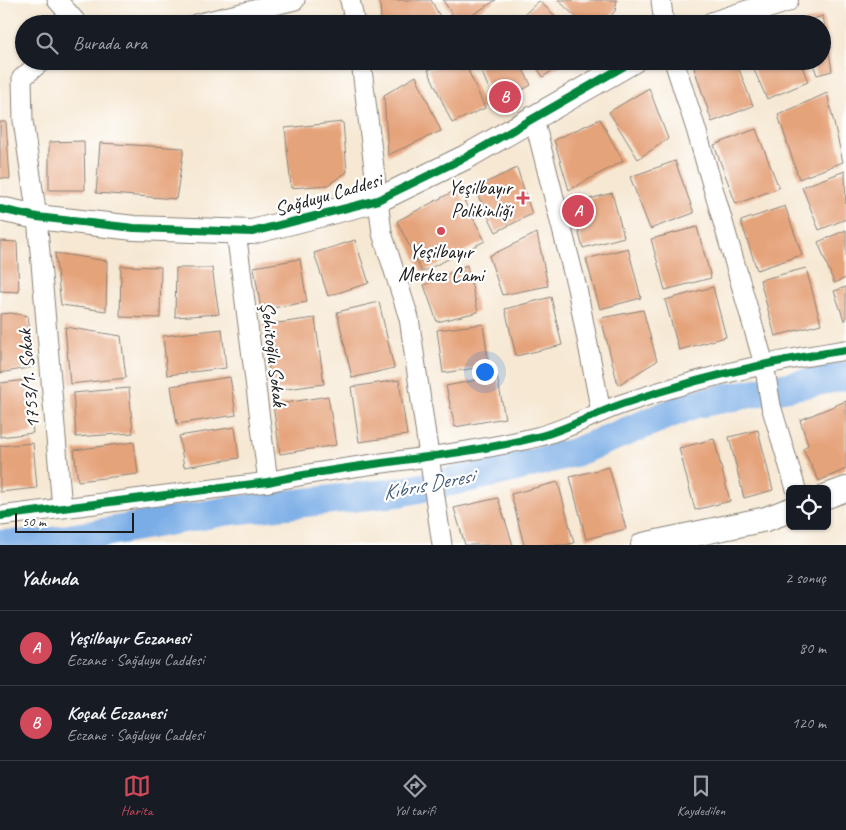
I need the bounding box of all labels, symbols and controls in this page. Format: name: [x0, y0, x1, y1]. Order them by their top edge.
search box: [15, 15, 831, 70]
icon: search: [33, 29, 61, 57]
text: Burada ara: [73, 31, 147, 55]
pin: B: [489, 78, 521, 116]
street label: Sağduyu Caddesi: [272, 167, 387, 222]
place label: Yeşilbayır Polikinliği: [448, 175, 514, 223]
marker: Yeşilbayır Polikinliği: [516, 191, 530, 205]
pin: A: [562, 192, 594, 230]
marker: Yeşilbayır Merkez Cami: [435, 225, 447, 237]
place label: Yeşilbayır Merkez Cami: [398, 239, 486, 287]
street label: Şehitoğlu Sokak: [255, 300, 293, 409]
street label: 1753/1. Sokak: [12, 327, 45, 430]
your location: [472, 359, 498, 385]
water label: Kıbrıs Deresi: [380, 462, 481, 506]
map controls: [786, 485, 831, 530]
button: locate: [786, 485, 831, 530]
scale bar: [15, 510, 134, 533]
text: 50 m: [22, 513, 46, 530]
text: Yakında: [20, 565, 78, 591]
text: 2 sonuç: [785, 568, 826, 588]
text: Yeşilbayır Eczanesi: [67, 626, 190, 650]
text: A: [32, 638, 40, 658]
text: 80 m: [799, 638, 826, 658]
text: Eczane · Sağduyu Caddesi: [67, 650, 204, 670]
text: Koçak Eczanesi: [67, 701, 166, 725]
text: B: [32, 713, 40, 733]
text: 120 m: [792, 713, 826, 733]
text: Eczane · Sağduyu Caddesi: [67, 725, 204, 745]
tab: Harita: [121, 772, 153, 819]
tab: Yol tarifi: [394, 772, 435, 819]
tab: Kaydedilen: [677, 772, 725, 819]

